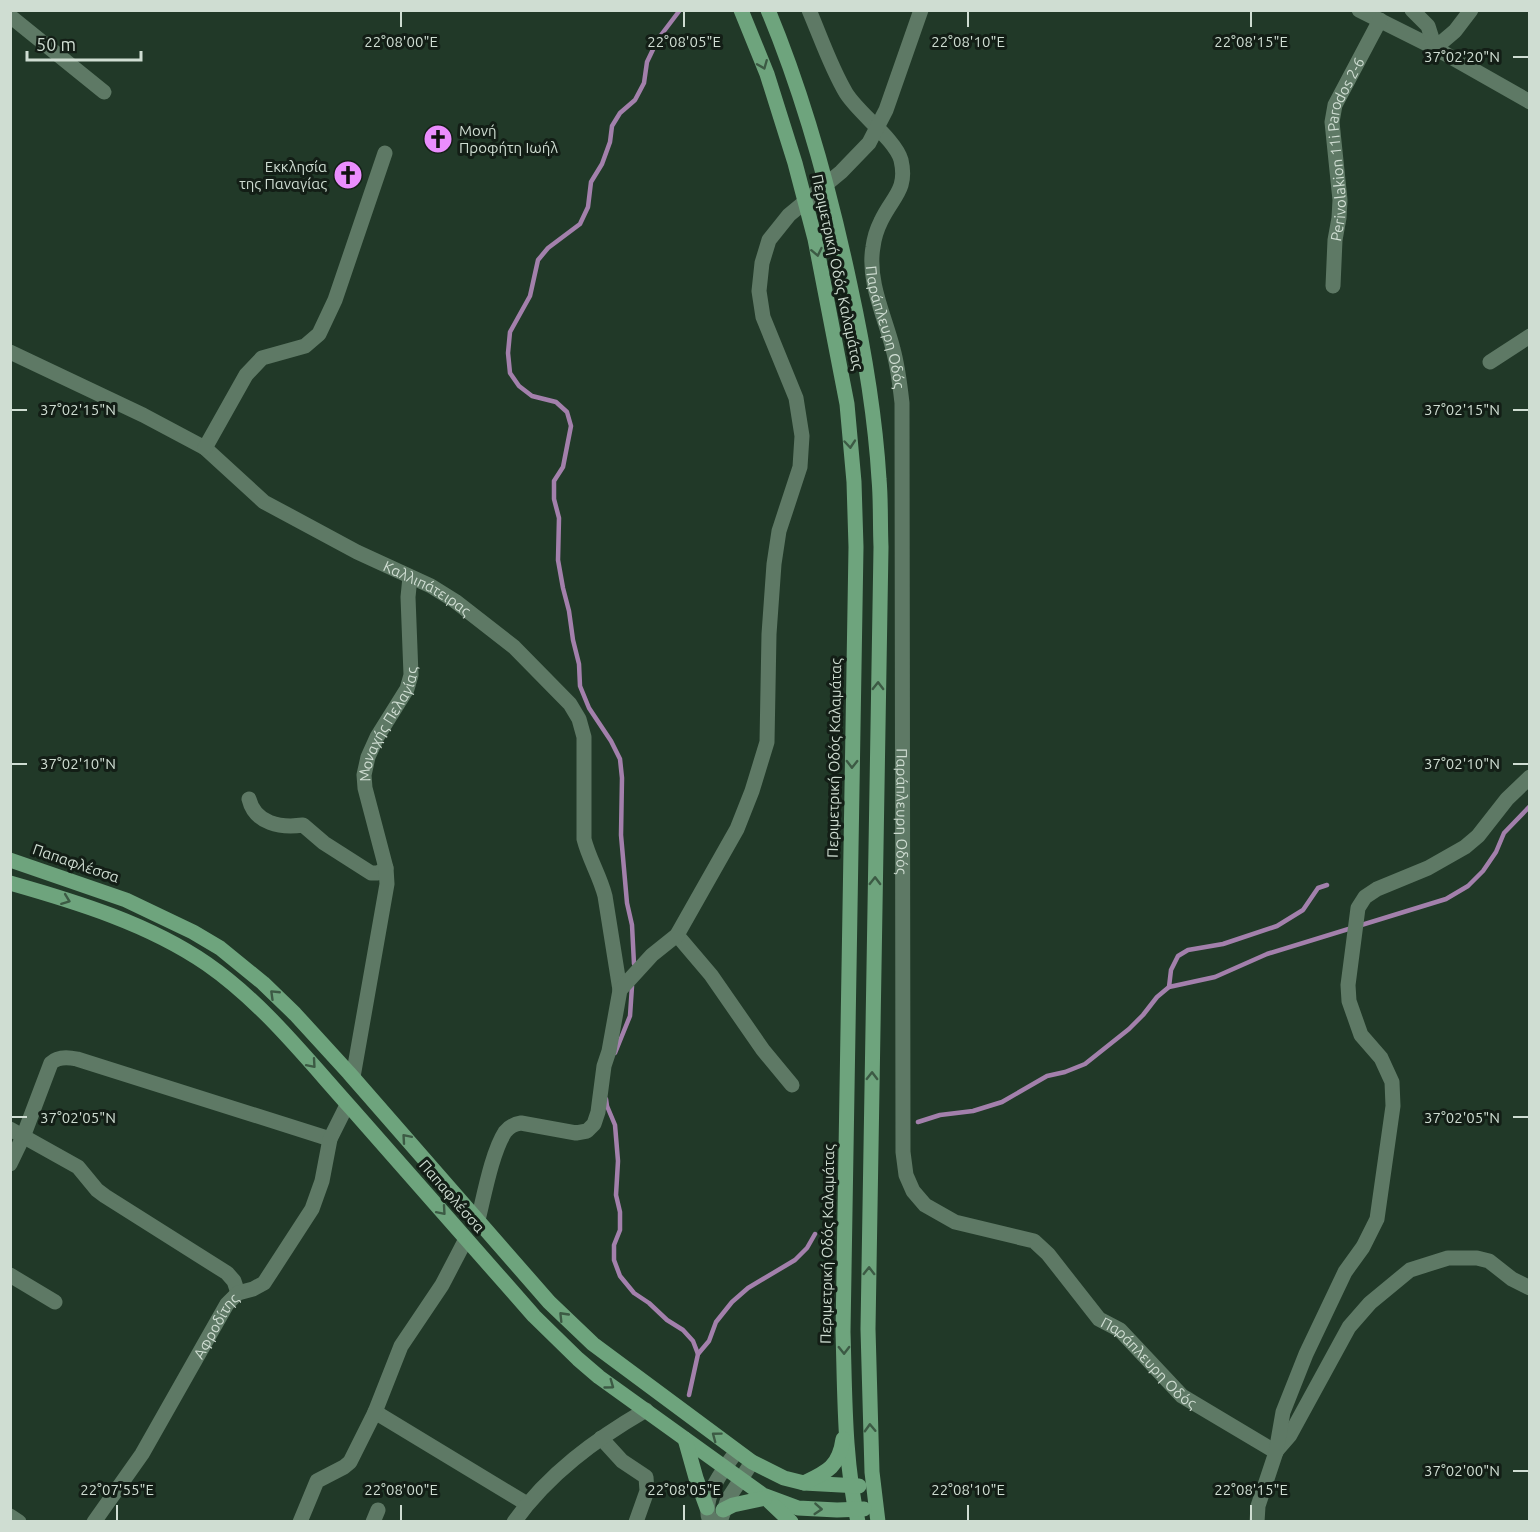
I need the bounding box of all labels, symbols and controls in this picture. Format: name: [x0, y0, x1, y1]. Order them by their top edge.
scale bar: [27, 24, 141, 62]
text: 22°08'00"E: [364, 33, 438, 50]
text: 22°08'05"E: [647, 33, 721, 50]
text: 22°08'10"E: [931, 33, 1005, 50]
text: 22°08'15"E: [1214, 33, 1288, 50]
text: 50 m: [36, 34, 76, 54]
text: 37°02'20"N: [1424, 48, 1500, 65]
street label: Perivolakion 11i Parodos 2-6: [1323, 54, 1367, 243]
one-way arrow: [756, 58, 768, 69]
place label: Μονή Προφήτη Ιωήλ: [459, 122, 558, 156]
church icon: Μονή Προφήτη Ιωήλ: [422, 123, 454, 155]
place label: Εκκλησία της Παναγίας: [239, 158, 327, 192]
church icon: Εκκλησία της Παναγίας: [332, 159, 364, 191]
street label: Περιμετρική Οδός Καλαμάτας: [809, 173, 867, 372]
one-way arrow: [810, 246, 823, 256]
street label: Παράπλευρη Οδός: [863, 265, 909, 390]
text: 37°02'15"N: [40, 401, 116, 418]
text: 37°02'15"N: [1424, 401, 1500, 418]
one-way arrow: [844, 439, 857, 448]
street label: Καλλιπάτειρας: [381, 557, 475, 619]
street label: Περιμετρική Οδός Καλαμάτας: [824, 658, 844, 858]
street label: Μοναχής Πελαγίας: [355, 667, 419, 782]
one-way arrow: [872, 681, 884, 690]
street label: Παράπλευρη Οδός: [894, 748, 911, 875]
text: 37°02'10"N: [40, 755, 116, 772]
text: 37°02'10"N: [1424, 755, 1500, 772]
one-way arrow: [846, 760, 858, 769]
street label: Παπαφλέσσα: [30, 840, 122, 886]
one-way arrow: [869, 876, 881, 885]
one-way arrow: [60, 893, 71, 905]
one-way arrow: [271, 991, 282, 1002]
one-way arrow: [304, 1057, 315, 1068]
one-way arrow: [866, 1071, 878, 1080]
text: 37°02'05"N: [40, 1109, 116, 1126]
text: 37°02'05"N: [1424, 1109, 1500, 1126]
one-way arrow: [402, 1134, 413, 1145]
street label: Περιμετρική Οδός Καλαμάτας: [817, 1144, 837, 1344]
street label: Παπαφλέσσα: [416, 1156, 488, 1236]
one-way arrow: [435, 1205, 446, 1215]
one-way arrow: [863, 1266, 875, 1275]
street label: Αφροδίτης: [189, 1289, 242, 1362]
one-way arrow: [559, 1312, 570, 1323]
street label: Παράπλευρη Οδός: [1098, 1313, 1200, 1411]
one-way arrow: [837, 1345, 850, 1354]
one-way arrow: [604, 1378, 615, 1389]
one-way arrow: [864, 1423, 877, 1432]
one-way arrow: [711, 1432, 722, 1443]
text: 37°02'00"N: [1424, 1462, 1500, 1479]
text: 22°07'55"E: [80, 1481, 154, 1498]
text: 22°08'00"E: [364, 1481, 438, 1498]
text: 22°08'05"E: [647, 1481, 721, 1498]
text: 22°08'10"E: [931, 1481, 1005, 1498]
text: 22°08'15"E: [1214, 1481, 1288, 1498]
one-way arrow: [814, 1502, 823, 1515]

